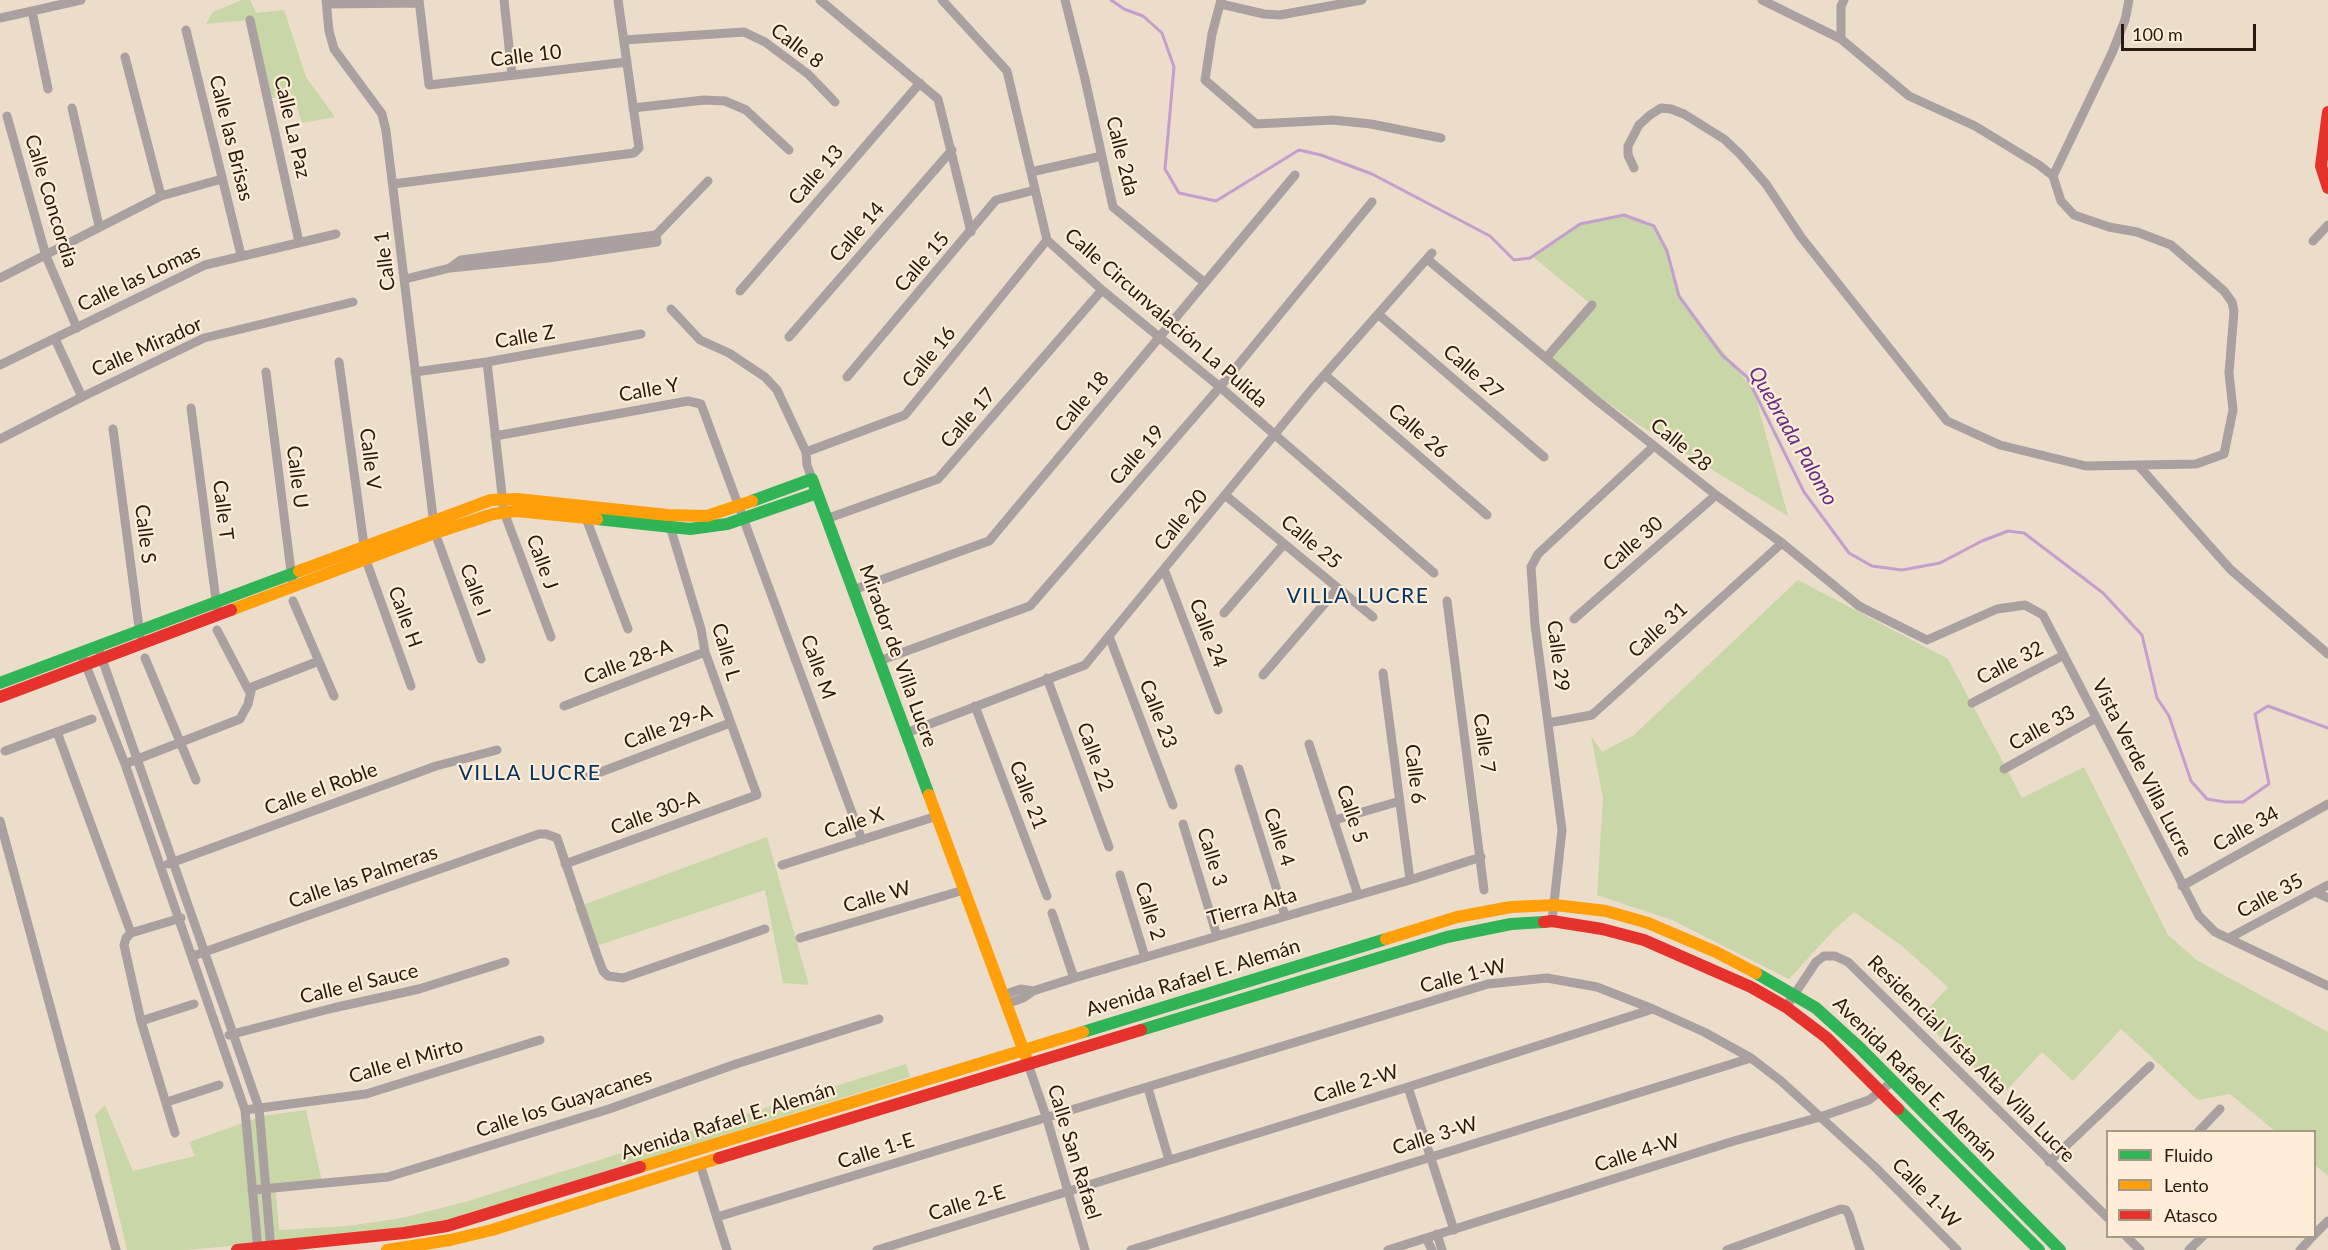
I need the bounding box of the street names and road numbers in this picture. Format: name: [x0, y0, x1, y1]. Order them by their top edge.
street label: Calle 8: [766, 18, 828, 74]
street label: Calle 10: [489, 40, 563, 72]
street label: Calle las Brisas: [204, 73, 258, 203]
street label: Calle La Paz: [269, 73, 315, 181]
street label: Calle 2da: [1101, 114, 1143, 198]
street label: Calle Concordia: [19, 132, 83, 270]
street label: Calle 13: [783, 140, 849, 210]
street label: Calle 14: [824, 197, 890, 267]
street label: Calle Circunvalación La Pulida: [1060, 223, 1272, 413]
street label: Calle 15: [889, 227, 955, 297]
street label: Calle 1: [369, 230, 401, 292]
street label: Calle las Lomas: [74, 239, 204, 317]
street label: Calle Mirador: [88, 312, 206, 382]
street label: Calle Z: [493, 320, 557, 354]
street label: Calle 16: [897, 322, 961, 392]
street label: Calle 27: [1438, 339, 1508, 405]
street label: Calle 18: [1050, 367, 1114, 437]
street label: Calle Y: [617, 373, 681, 407]
street label: Calle 17: [935, 383, 1001, 453]
street label: Calle 26: [1383, 398, 1453, 464]
street label: Calle 28: [1646, 413, 1716, 477]
street label: Calle 19: [1104, 420, 1170, 490]
street label: Calle V: [354, 427, 386, 491]
street label: Calle U: [281, 444, 313, 510]
street label: Calle T: [207, 479, 239, 541]
street label: Calle 20: [1149, 485, 1213, 555]
street label: Calle S: [129, 503, 161, 565]
street label: Calle 25: [1276, 510, 1346, 574]
street label: Calle 30: [1598, 511, 1668, 577]
street label: Calle J: [521, 531, 563, 593]
street label: Calle I: [454, 561, 496, 619]
street label: Mirador de Villa Lucre: [854, 561, 942, 751]
street label: Calle H: [383, 583, 427, 651]
street label: Calle 24: [1184, 595, 1232, 671]
street label: Calle 31: [1623, 597, 1693, 663]
street label: Calle 29: [1542, 619, 1574, 693]
street label: Calle L: [706, 620, 746, 684]
street label: Calle M: [795, 631, 841, 703]
street label: Calle 28-A: [580, 634, 676, 690]
street label: Calle 32: [1973, 636, 2047, 690]
street label: Vista Verde Villa Lucre: [2087, 675, 2197, 861]
street label: Calle 23: [1134, 676, 1182, 752]
street label: Calle 29-A: [620, 699, 716, 755]
street label: Calle 33: [2005, 700, 2079, 756]
street label: Calle 7: [1468, 712, 1500, 774]
street label: Calle 22: [1071, 719, 1119, 795]
street label: Calle 6: [1399, 743, 1431, 805]
street label: Calle el Roble: [261, 757, 381, 821]
street label: Calle 21: [1004, 757, 1052, 833]
street label: Calle 5: [1331, 782, 1373, 846]
street label: Calle 30-A: [607, 786, 703, 840]
street label: Calle 34: [2209, 801, 2283, 857]
street label: Calle X: [821, 802, 887, 844]
street label: Calle 4: [1258, 805, 1300, 869]
street label: Calle 3: [1192, 825, 1232, 889]
street label: Calle las Palmeras: [285, 840, 441, 914]
street label: Calle 35: [2233, 869, 2307, 923]
street label: Calle W: [840, 876, 914, 918]
street label: Calle 2: [1130, 879, 1170, 943]
street label: Tierra Alta: [1205, 883, 1299, 931]
street label: Avenida Rafael E. Alemán: [1083, 934, 1303, 1022]
street label: Residencial Vista Alta Villa Lucre: [1862, 950, 2080, 1168]
street label: Calle 1-W: [1417, 954, 1509, 998]
street label: Calle el Sauce: [298, 959, 420, 1009]
street label: Avenida Rafael E. Alemán: [1828, 992, 2002, 1166]
street label: Calle el Mirto: [346, 1033, 466, 1089]
street label: Calle 2-W: [1310, 1060, 1402, 1108]
street label: Calle los Guayacanes: [473, 1063, 655, 1143]
street label: Avenida Rafael E. Alemán: [618, 1077, 838, 1165]
street label: Calle San Rafael: [1042, 1082, 1106, 1222]
street label: Calle 3-W: [1389, 1112, 1481, 1160]
street label: Calle 1-E: [835, 1128, 917, 1174]
street label: Calle 4-W: [1591, 1129, 1683, 1177]
street label: Calle 1-W: [1887, 1153, 1965, 1233]
street label: Calle 2-E: [926, 1180, 1008, 1226]

